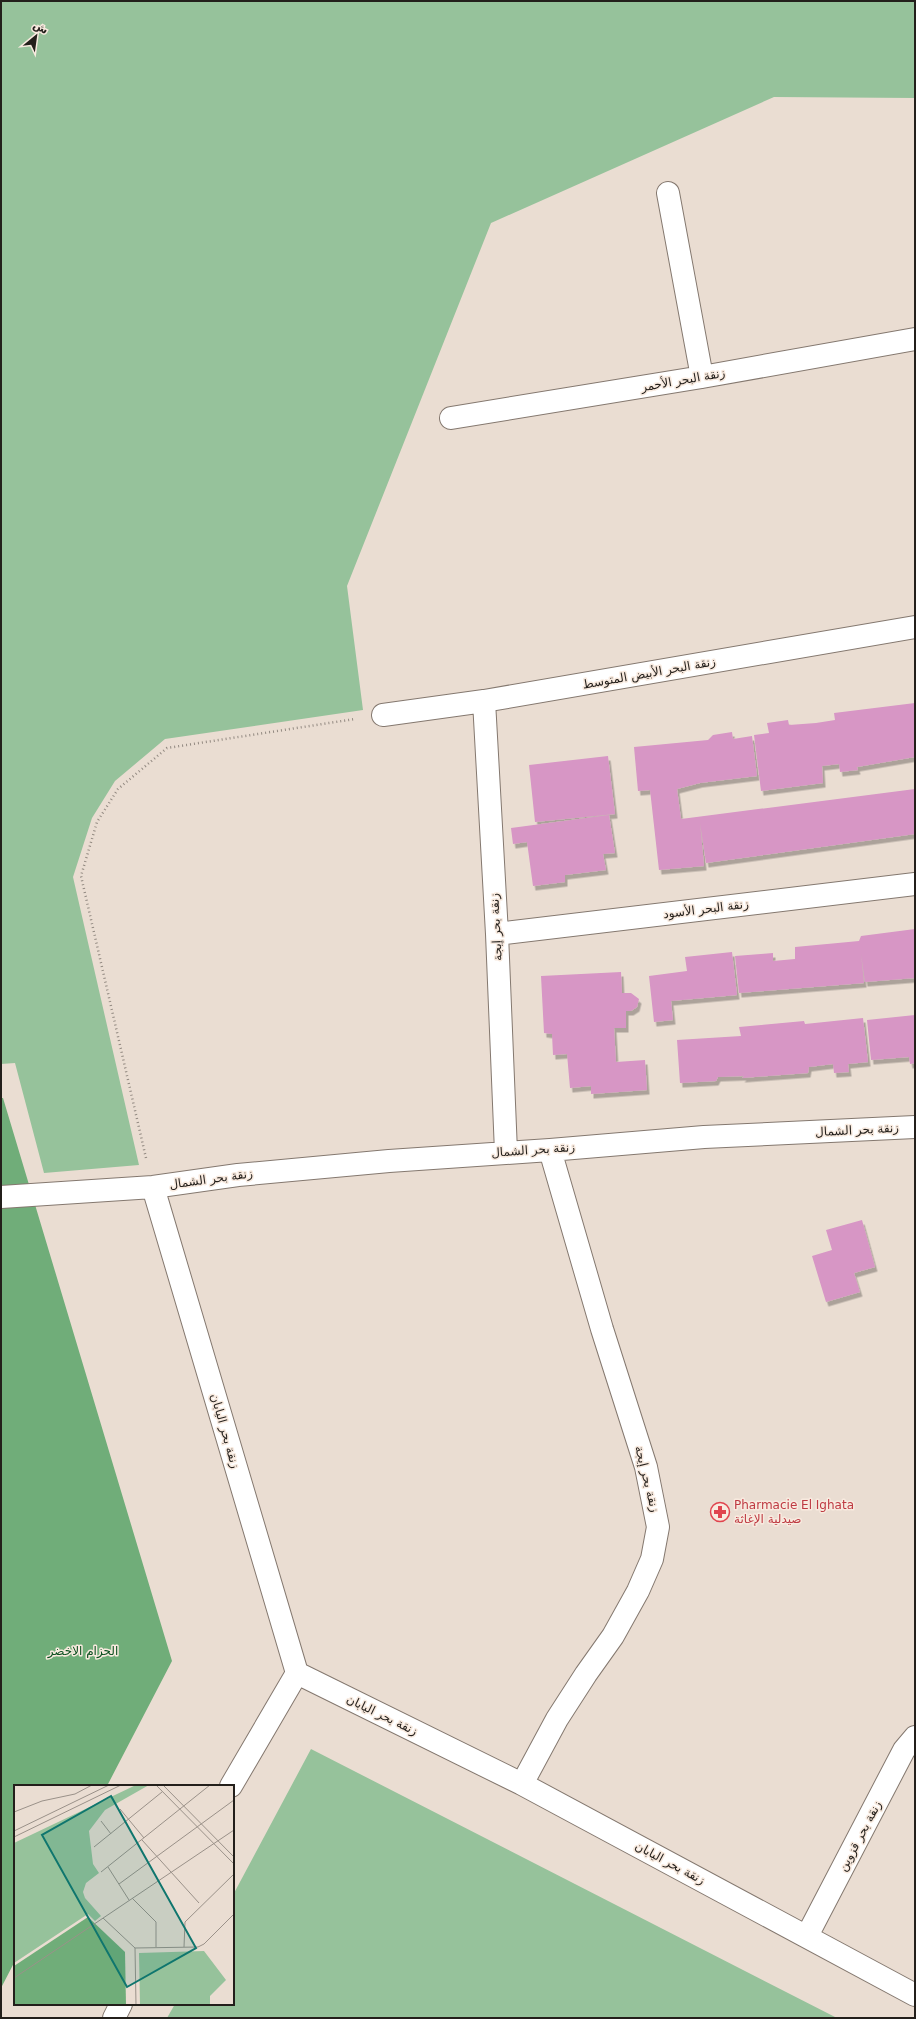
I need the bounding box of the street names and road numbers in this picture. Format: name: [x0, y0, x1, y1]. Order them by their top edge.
street label: زنقة البحر الأحمر: [639, 365, 727, 395]
street label: زنقة البحر الأبيض المتوسط: [581, 653, 717, 693]
street label: زنقة بحر إيجة: [487, 893, 506, 961]
street label: زنقة البحر الأسود: [662, 896, 750, 922]
street label: زنقة بحر الشمال: [815, 1121, 900, 1140]
street label: زنقة بحر الشمال: [491, 1140, 576, 1161]
street label: زنقة بحر الشمال: [168, 1166, 254, 1193]
street label: زنقة بحر اليابان: [207, 1392, 242, 1470]
street label: زنقة بحر إيجة: [631, 1444, 662, 1514]
street label: زنقة بحر اليابان: [344, 1692, 420, 1739]
street label: زنقة بحر قزوين: [836, 1798, 885, 1874]
street label: زنقة بحر اليابان: [632, 1839, 707, 1888]

